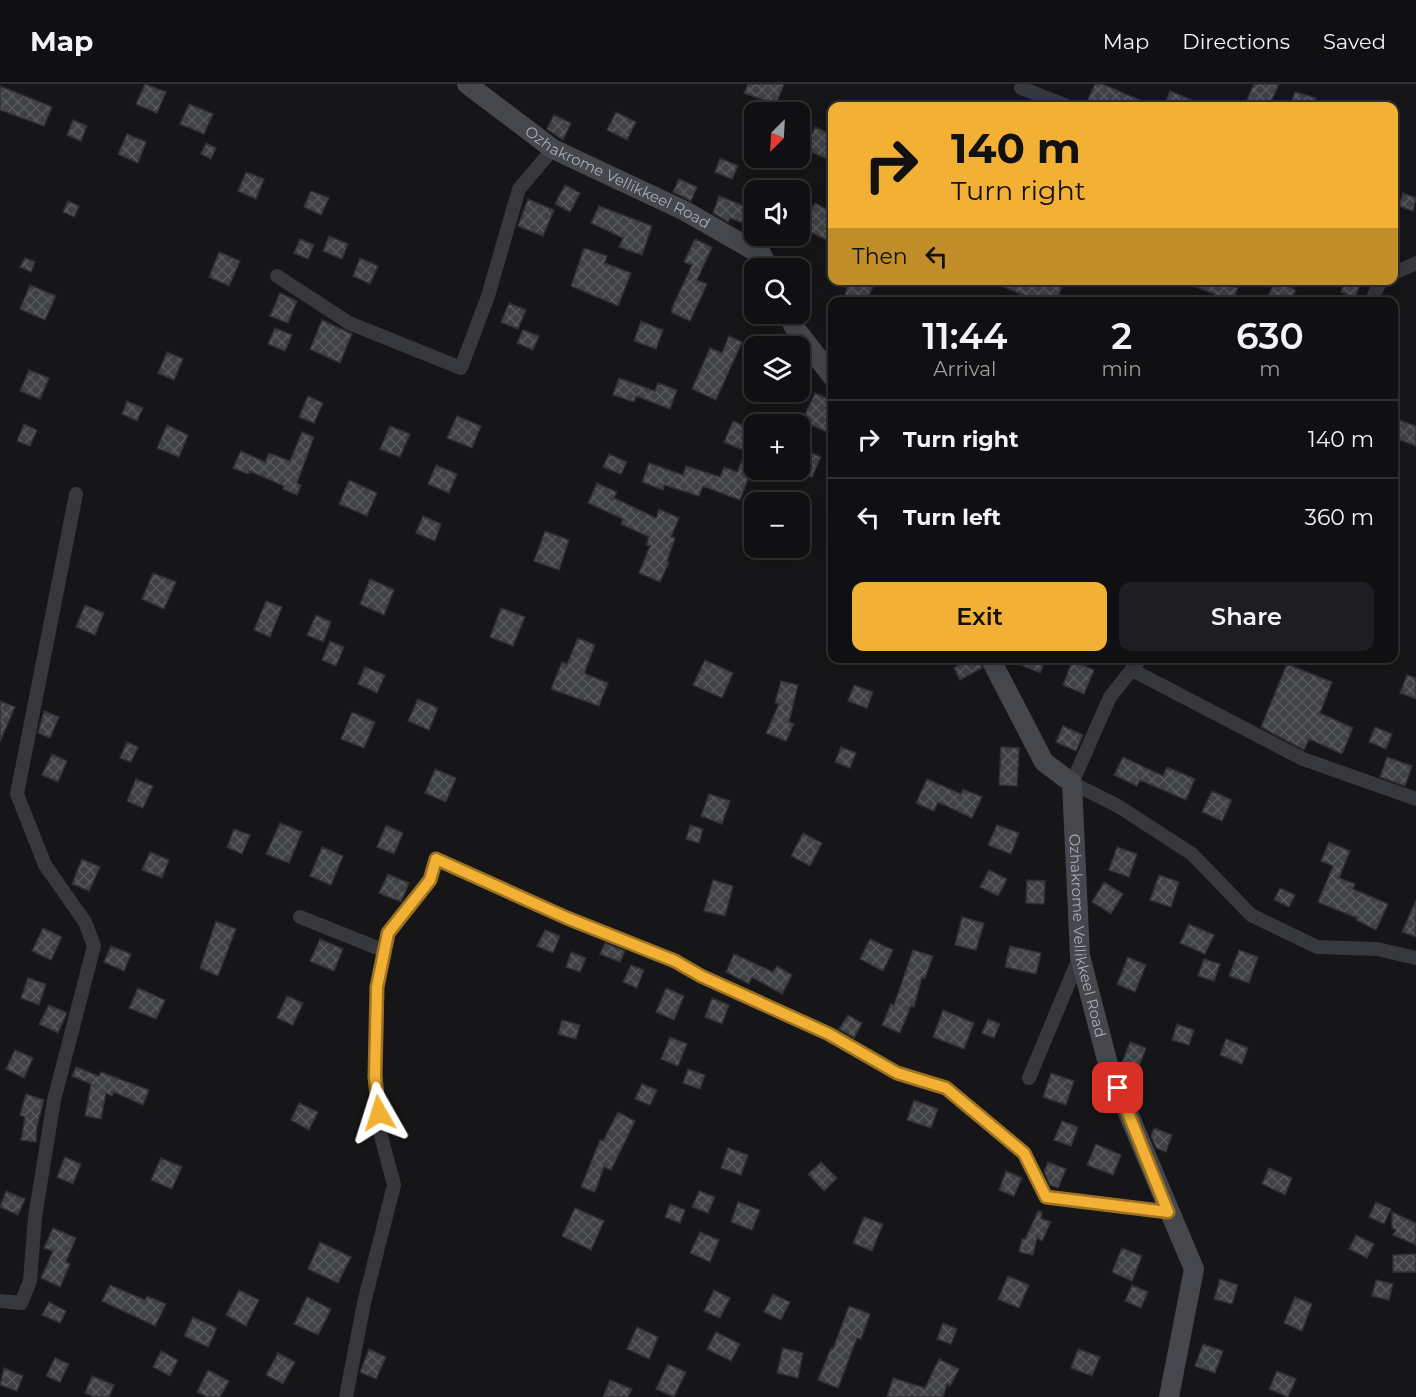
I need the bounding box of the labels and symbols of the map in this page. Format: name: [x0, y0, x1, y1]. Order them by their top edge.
north arrow: [744, 102, 810, 168]
street label: Ozhakrome Vellikkeel Road: [521, 121, 714, 232]
street label: Ozhakrome Vellikkeel Road: [1065, 833, 1111, 1039]
pin: [1092, 1062, 1143, 1113]
position arrow: [347, 1081, 411, 1145]

